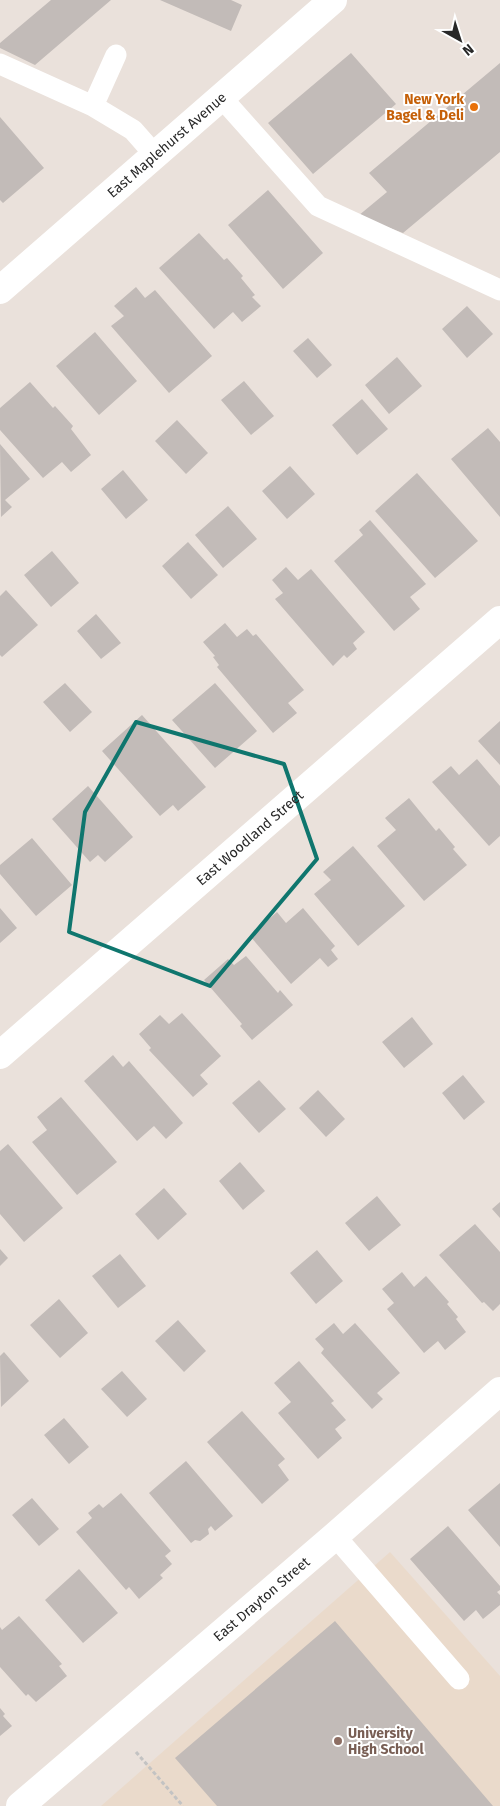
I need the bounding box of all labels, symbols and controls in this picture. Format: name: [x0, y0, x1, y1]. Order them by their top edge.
north arrow: [435, 15, 485, 65]
text: N: [459, 40, 477, 59]
street label: East Maplehurst Avenue: [104, 88, 230, 201]
place label: New York Bagel & Deli: [386, 91, 464, 124]
marker: New York Bagel & Deli: [468, 101, 480, 113]
street label: East Woodland Street: [193, 786, 307, 889]
street label: East Drayton Street: [210, 1552, 314, 1645]
place label: University High School: [348, 1725, 425, 1758]
marker: University High School: [332, 1735, 344, 1747]

